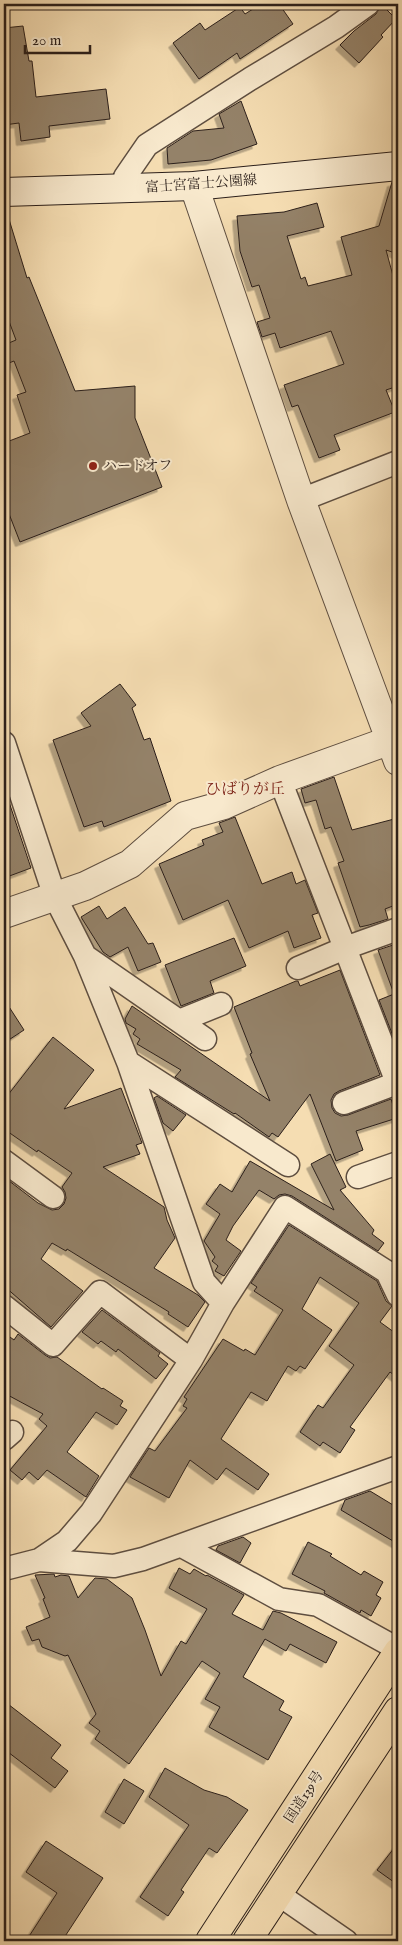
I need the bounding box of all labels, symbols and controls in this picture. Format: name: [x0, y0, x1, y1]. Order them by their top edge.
scale bar: [25, 22, 90, 54]
text: 20 m: [32, 31, 62, 50]
street label: 富士宮富士公園線: [145, 171, 257, 197]
place label: ハードオフ: [103, 457, 172, 475]
marker: ハードオフ: [87, 460, 99, 472]
district label: ひばりが丘: [205, 780, 285, 800]
street label: 国道139号: [281, 1768, 327, 1826]

